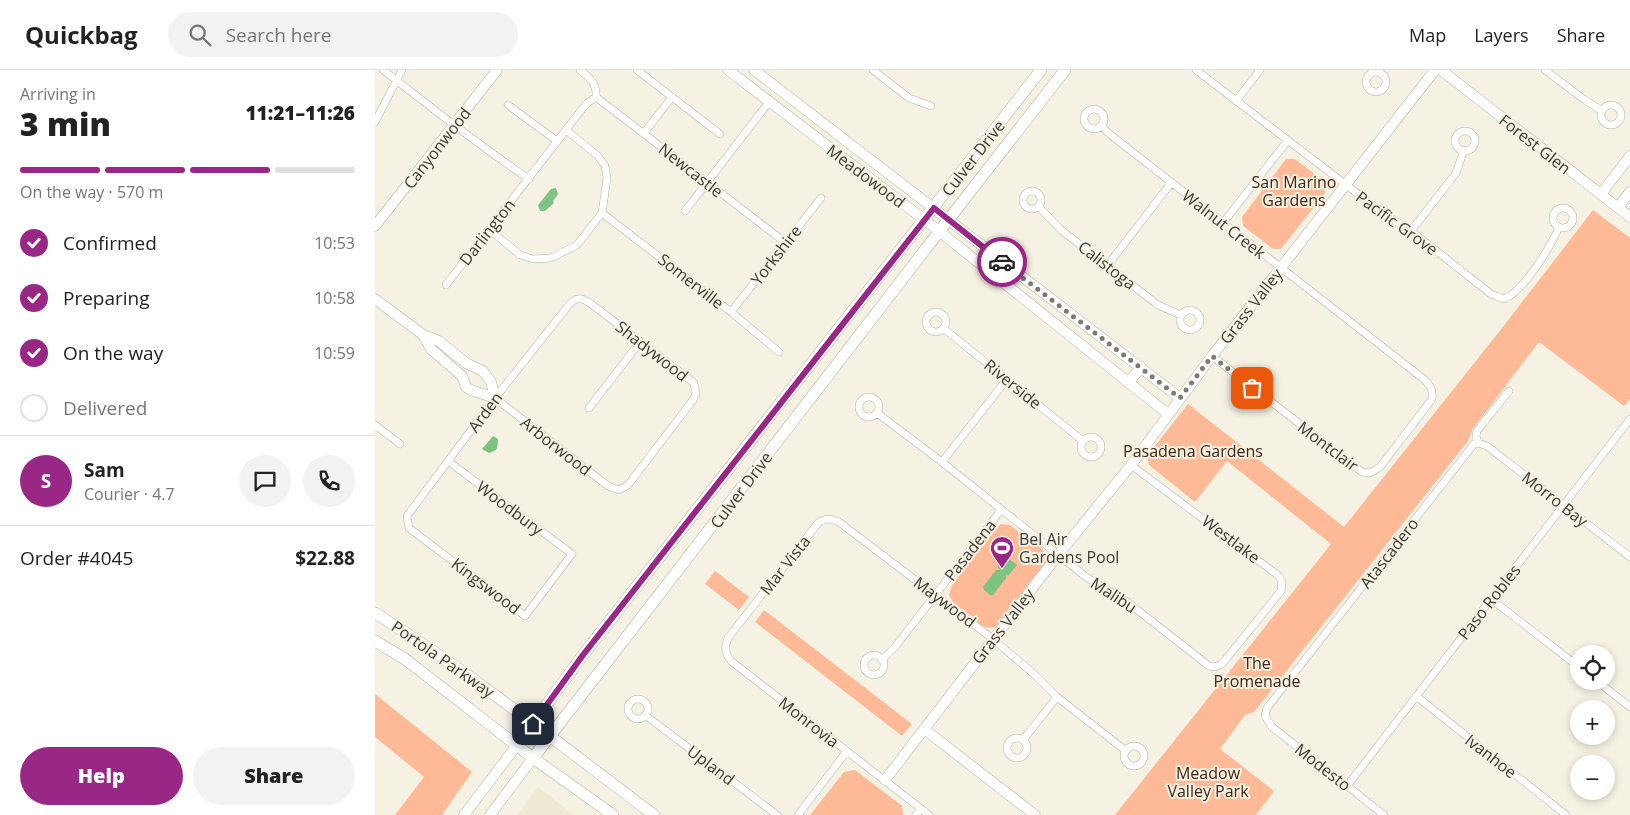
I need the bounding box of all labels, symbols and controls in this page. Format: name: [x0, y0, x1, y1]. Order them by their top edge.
search box: [168, 12, 518, 57]
text: Quickbag: [25, 18, 138, 51]
icon: search: [186, 21, 214, 49]
text: Search here: [226, 22, 332, 48]
text: Map: [1409, 23, 1446, 47]
text: Layers: [1474, 23, 1529, 47]
text: Share: [1557, 23, 1605, 47]
text: Arriving in: [20, 83, 96, 105]
text: 11:21–11:26: [245, 100, 355, 126]
text: 3 min: [20, 102, 111, 145]
street label: Canyonwood: [398, 103, 476, 193]
street label: Forest Glen: [1495, 109, 1575, 179]
street label: Culver Drive: [936, 115, 1010, 201]
street label: Newcastle: [654, 138, 728, 202]
street label: Meadowood: [822, 139, 910, 213]
park label: San Marino Gardens: [1252, 171, 1336, 211]
text: On the way · 570 m: [20, 181, 163, 203]
street label: Walnut Creek: [1178, 184, 1271, 264]
street label: Pacific Grove: [1352, 186, 1442, 260]
street label: Darlington: [454, 194, 520, 270]
street label: Yorkshire: [746, 220, 806, 290]
icon: check: [20, 229, 48, 257]
text: Confirmed: [63, 230, 157, 256]
text: 10:53: [314, 232, 355, 254]
street label: Calistoga: [1074, 236, 1140, 294]
courier: [977, 237, 1027, 287]
street label: Somerville: [654, 248, 728, 314]
icon: car: [988, 248, 1016, 276]
street label: Grass Valley: [1215, 263, 1288, 348]
icon: check: [20, 284, 48, 312]
text: Preparing: [63, 285, 150, 311]
text: 10:58: [314, 287, 355, 309]
street label: Shadywood: [611, 316, 693, 386]
icon: check: [20, 339, 48, 367]
text: On the way: [63, 340, 163, 366]
text: 10:59: [314, 342, 355, 364]
street label: Riverside: [980, 354, 1046, 414]
pin: [1231, 367, 1273, 409]
icon: bag: [1238, 374, 1266, 402]
street label: Arden: [463, 387, 507, 437]
text: Delivered: [63, 395, 147, 421]
street label: Arborwood: [516, 411, 596, 481]
street label: Montclair: [1293, 416, 1363, 476]
park label: Pasadena Gardens: [1123, 440, 1263, 462]
street label: Culver Drive: [705, 447, 777, 533]
button: chat: [239, 455, 291, 507]
button: phone: [303, 455, 355, 507]
text: Sam: [84, 457, 125, 483]
street label: Morro Bay: [1517, 466, 1593, 532]
text: S: [41, 468, 51, 494]
street label: Woodbury: [472, 476, 549, 541]
text: Courier · 4.7: [84, 483, 175, 505]
street label: Westlake: [1197, 510, 1265, 568]
street label: Atascadero: [1355, 513, 1423, 593]
street label: Pasadena: [939, 515, 1001, 585]
place label: Bel Air Gardens Pool: [1019, 528, 1119, 568]
street label: Mar Vista: [755, 531, 815, 599]
sports icon: Bel Air Gardens Pool: [989, 535, 1015, 569]
text: Order #4045: [20, 545, 133, 571]
text: $22.88: [295, 545, 355, 571]
street label: Kingswood: [447, 553, 525, 619]
street label: Paso Robles: [1453, 560, 1525, 644]
street label: Maywood: [909, 571, 981, 633]
street label: Malibu: [1087, 572, 1141, 618]
street label: Grass Valley: [967, 583, 1040, 668]
street label: Portola Parkway: [387, 615, 500, 703]
map controls: [1570, 645, 1615, 800]
button: locate: [1570, 645, 1615, 690]
park label: The Promenade: [1213, 652, 1301, 692]
street label: Monrovia: [774, 691, 844, 753]
button: +: [1570, 700, 1615, 745]
pin: [512, 703, 554, 745]
icon: home: [519, 710, 547, 738]
street label: Ivanhoe: [1461, 729, 1521, 783]
street label: Modesto: [1290, 738, 1356, 796]
street label: Upland: [683, 740, 739, 790]
button: Help: [20, 747, 183, 805]
button: Share: [193, 747, 355, 805]
button: −: [1570, 755, 1615, 800]
park label: Meadow Valley Park: [1167, 762, 1249, 802]

